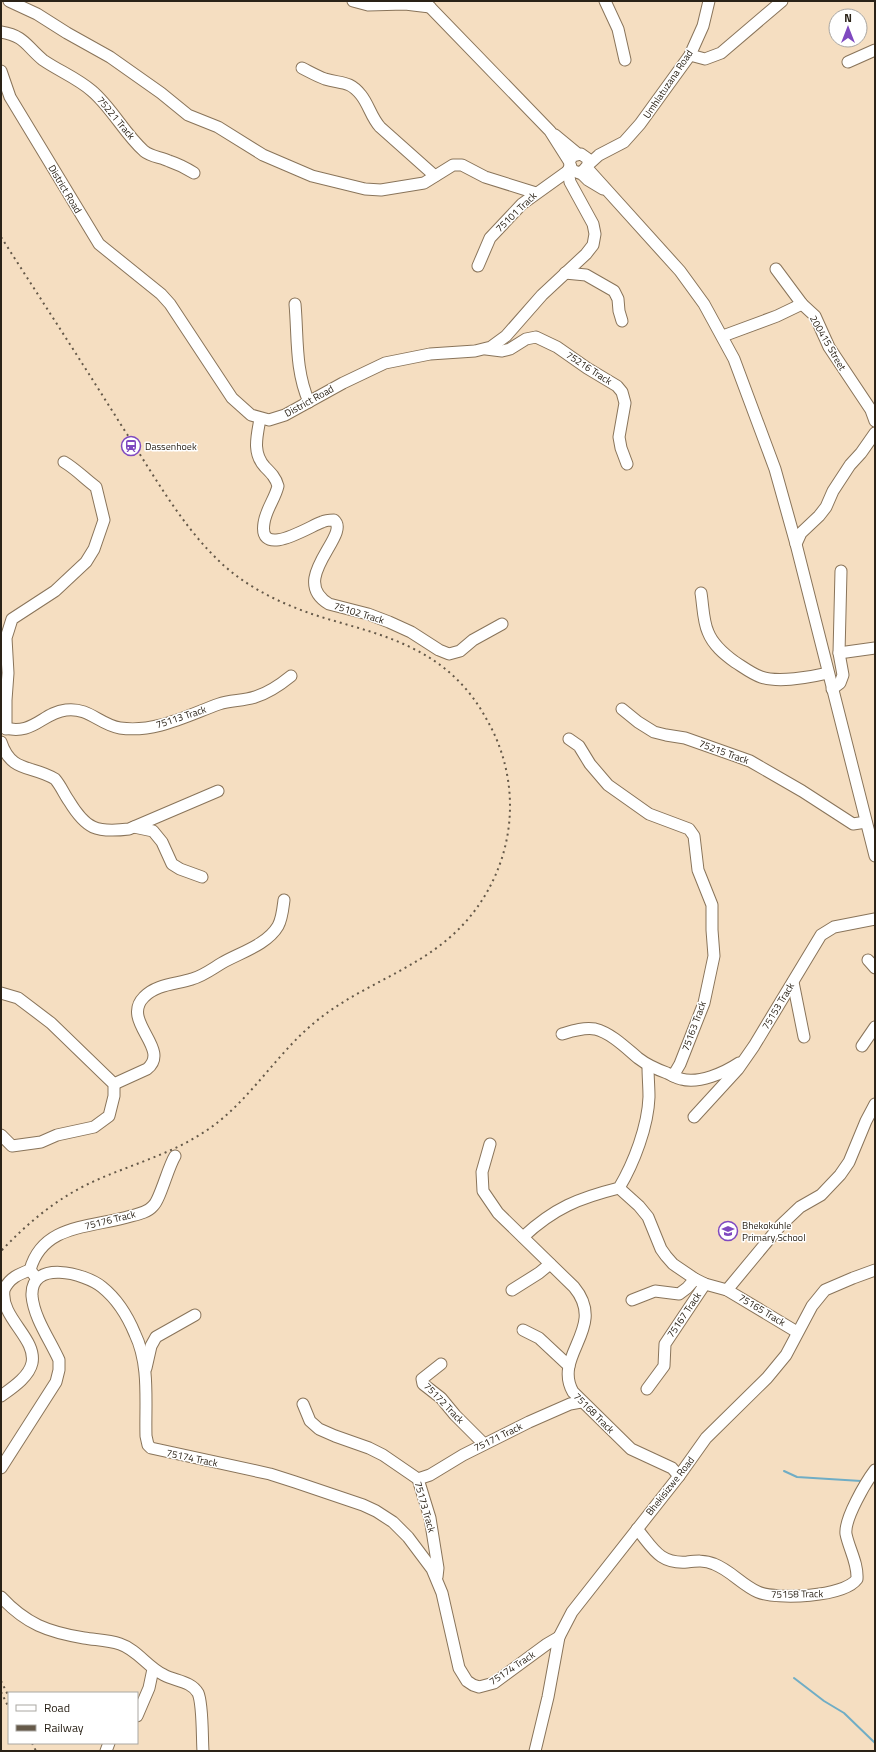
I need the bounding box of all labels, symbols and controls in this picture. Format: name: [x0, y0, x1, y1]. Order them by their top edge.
north arrow: [828, 8, 868, 48]
text: N: [844, 10, 852, 26]
street label: Umhlatuzana Road: [639, 47, 697, 121]
street label: 75221 Track: [93, 93, 139, 143]
street label: District Road: [45, 162, 85, 216]
street label: 75101 Track: [492, 188, 540, 236]
street label: 200415 Street: [806, 313, 850, 374]
street label: 75216 Track: [563, 347, 615, 389]
street label: District Road: [282, 381, 336, 421]
station icon: Dassenhoek: [120, 435, 142, 457]
place label: Dassenhoek: [145, 439, 197, 454]
street label: 75102 Track: [332, 598, 386, 628]
street label: 75113 Track: [154, 702, 208, 732]
street label: 75215 Track: [697, 736, 751, 768]
street label: 75153 Track: [758, 980, 798, 1032]
street label: 75163 Track: [678, 999, 710, 1053]
street label: 75176 Track: [83, 1206, 137, 1234]
place label: Bhekokuhle Primary School: [742, 1218, 805, 1245]
school or university icon: Bhekokuhle Primary School: [717, 1220, 739, 1242]
street label: 75167 Track: [663, 1289, 705, 1341]
street label: 75165 Track: [736, 1290, 788, 1330]
street label: 75172 Track: [420, 1379, 468, 1427]
street label: 75168 Track: [570, 1389, 618, 1437]
street label: 75171 Track: [471, 1419, 525, 1455]
street label: 75174 Track: [165, 1445, 219, 1471]
street label: Bhekisizwe Road: [642, 1453, 698, 1519]
street label: 75173 Track: [411, 1480, 439, 1534]
street label: 75158 Track: [771, 1586, 823, 1602]
street label: 75174 Track: [486, 1647, 538, 1689]
legend: [8, 1692, 138, 1744]
text: Road: [44, 1698, 70, 1717]
text: Railway: [44, 1718, 84, 1737]

